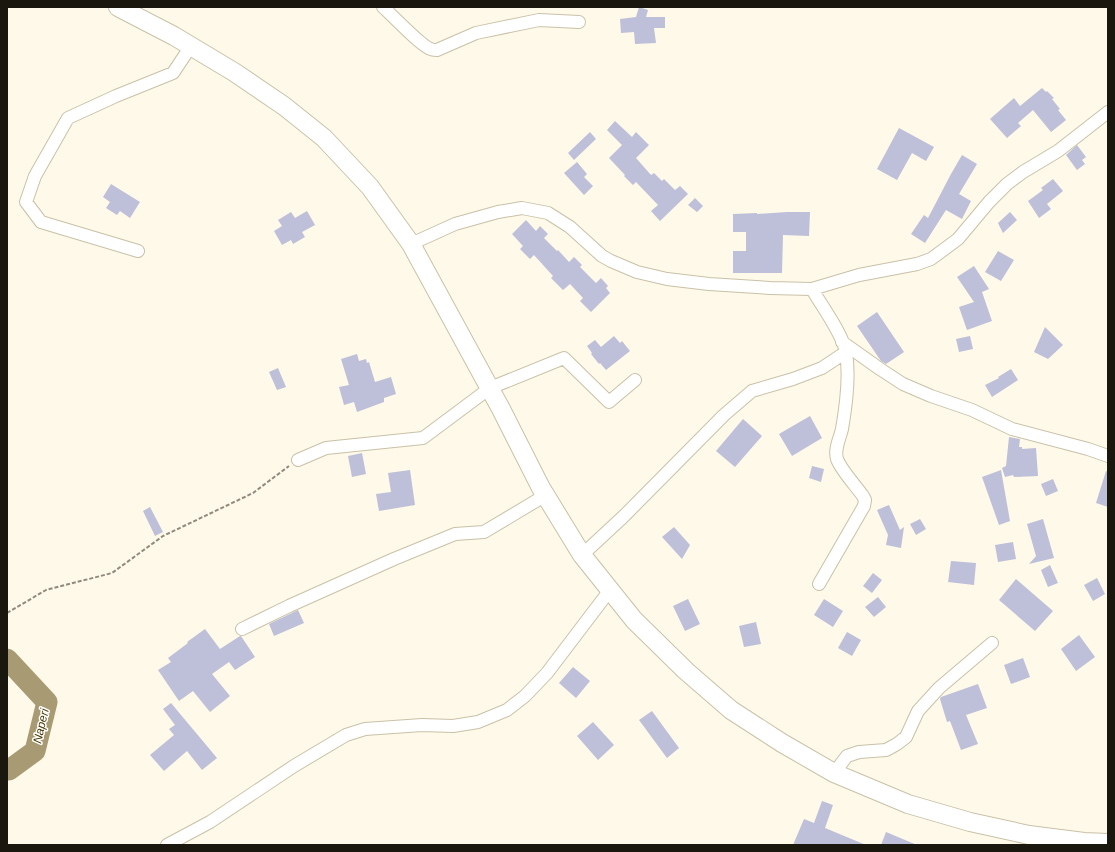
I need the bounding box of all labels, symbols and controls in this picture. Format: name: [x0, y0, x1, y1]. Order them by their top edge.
water label: Naperi: [30, 707, 52, 745]

